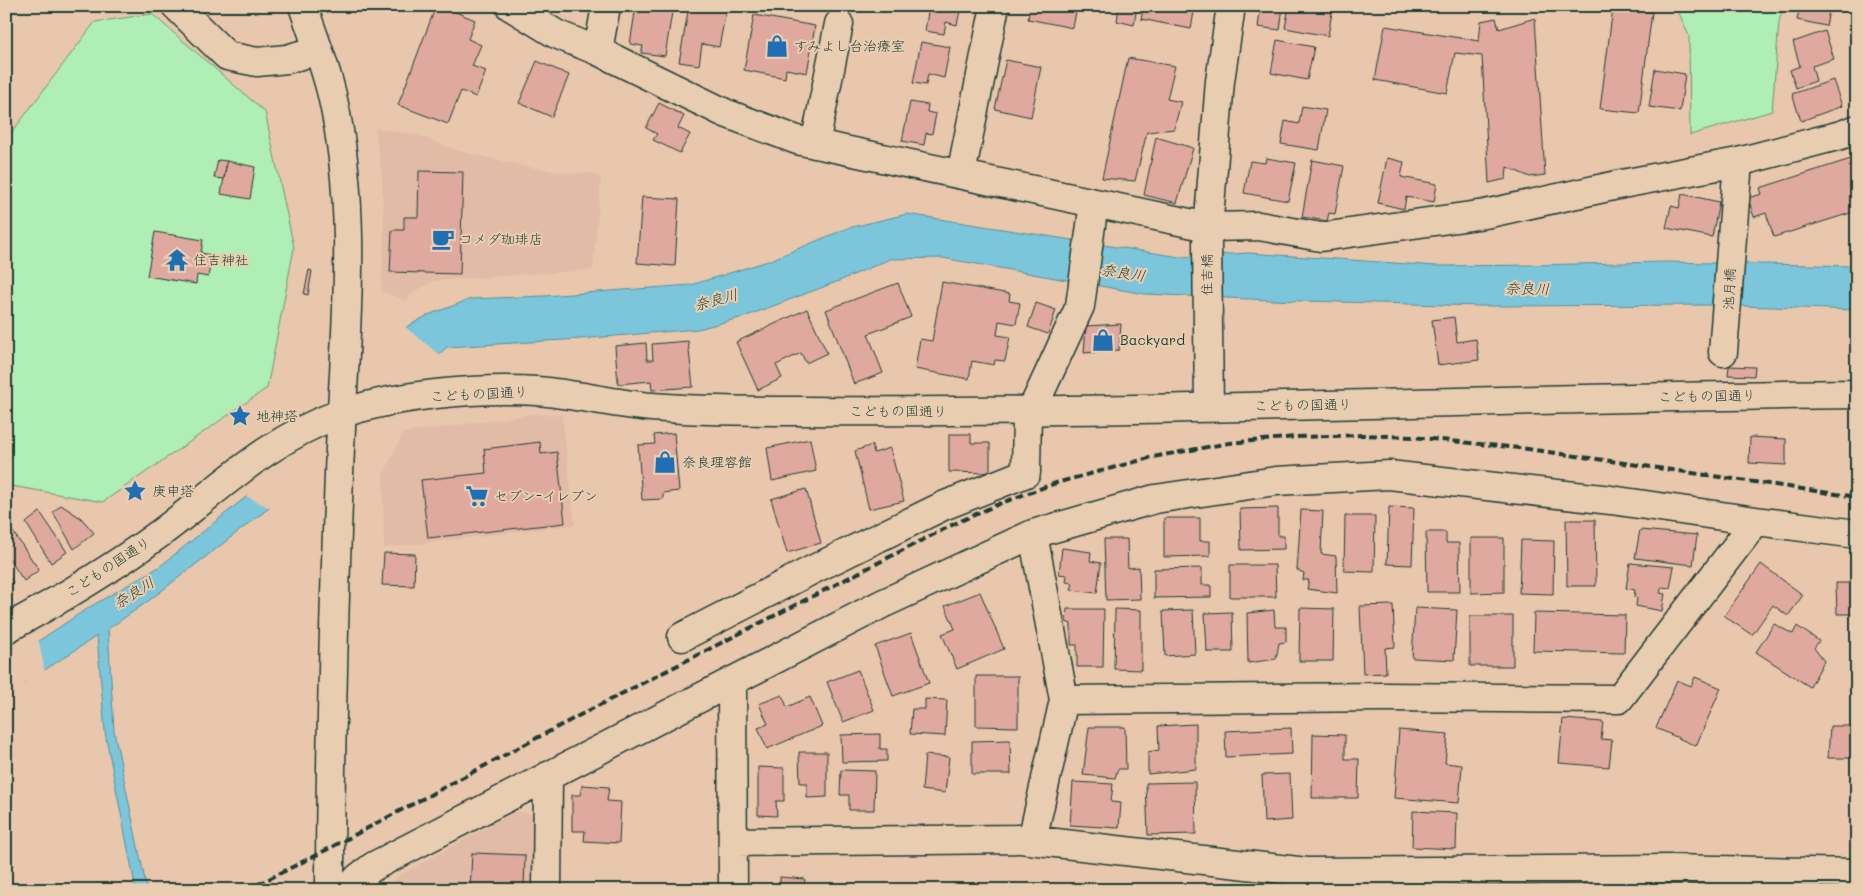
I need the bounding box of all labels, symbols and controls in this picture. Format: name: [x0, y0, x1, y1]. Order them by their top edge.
shop icon: すみよし台治療室: [764, 33, 790, 59]
place label: すみよし台治療室: [794, 36, 905, 55]
cafe icon: コメダ珈琲店: [430, 226, 456, 252]
place label: コメダ珈琲店: [459, 229, 543, 248]
temple icon: 住吉神社: [164, 247, 190, 273]
place label: 住吉神社: [193, 250, 249, 269]
street label: 住吉橋: [1197, 254, 1216, 296]
water label: 奈良川: [1099, 259, 1147, 285]
street label: 池月橋: [1718, 268, 1739, 310]
water label: 奈良川: [1504, 278, 1550, 298]
water label: 奈良川: [691, 284, 740, 315]
shop icon: Backyard: [1090, 327, 1116, 353]
place label: Backyard: [1120, 330, 1185, 349]
street label: こどもの国通り: [430, 381, 528, 406]
street label: こどもの国通り: [1658, 385, 1756, 406]
street label: こどもの国通り: [1254, 394, 1352, 415]
street label: こどもの国通り: [849, 401, 947, 420]
place icon: 地神塔: [227, 403, 253, 429]
place label: 地神塔: [256, 406, 298, 425]
shop icon: 奈良理容館: [652, 449, 678, 475]
place label: 奈良理容館: [682, 452, 752, 471]
place icon: 庚申塔: [122, 478, 148, 504]
place label: 庚申塔: [152, 481, 194, 500]
supermarket icon: セブン-イレブン: [464, 483, 490, 509]
place label: セブン-イレブン: [494, 486, 598, 505]
street label: こどもの国通り: [61, 532, 154, 601]
water label: 奈良川: [109, 572, 158, 613]

